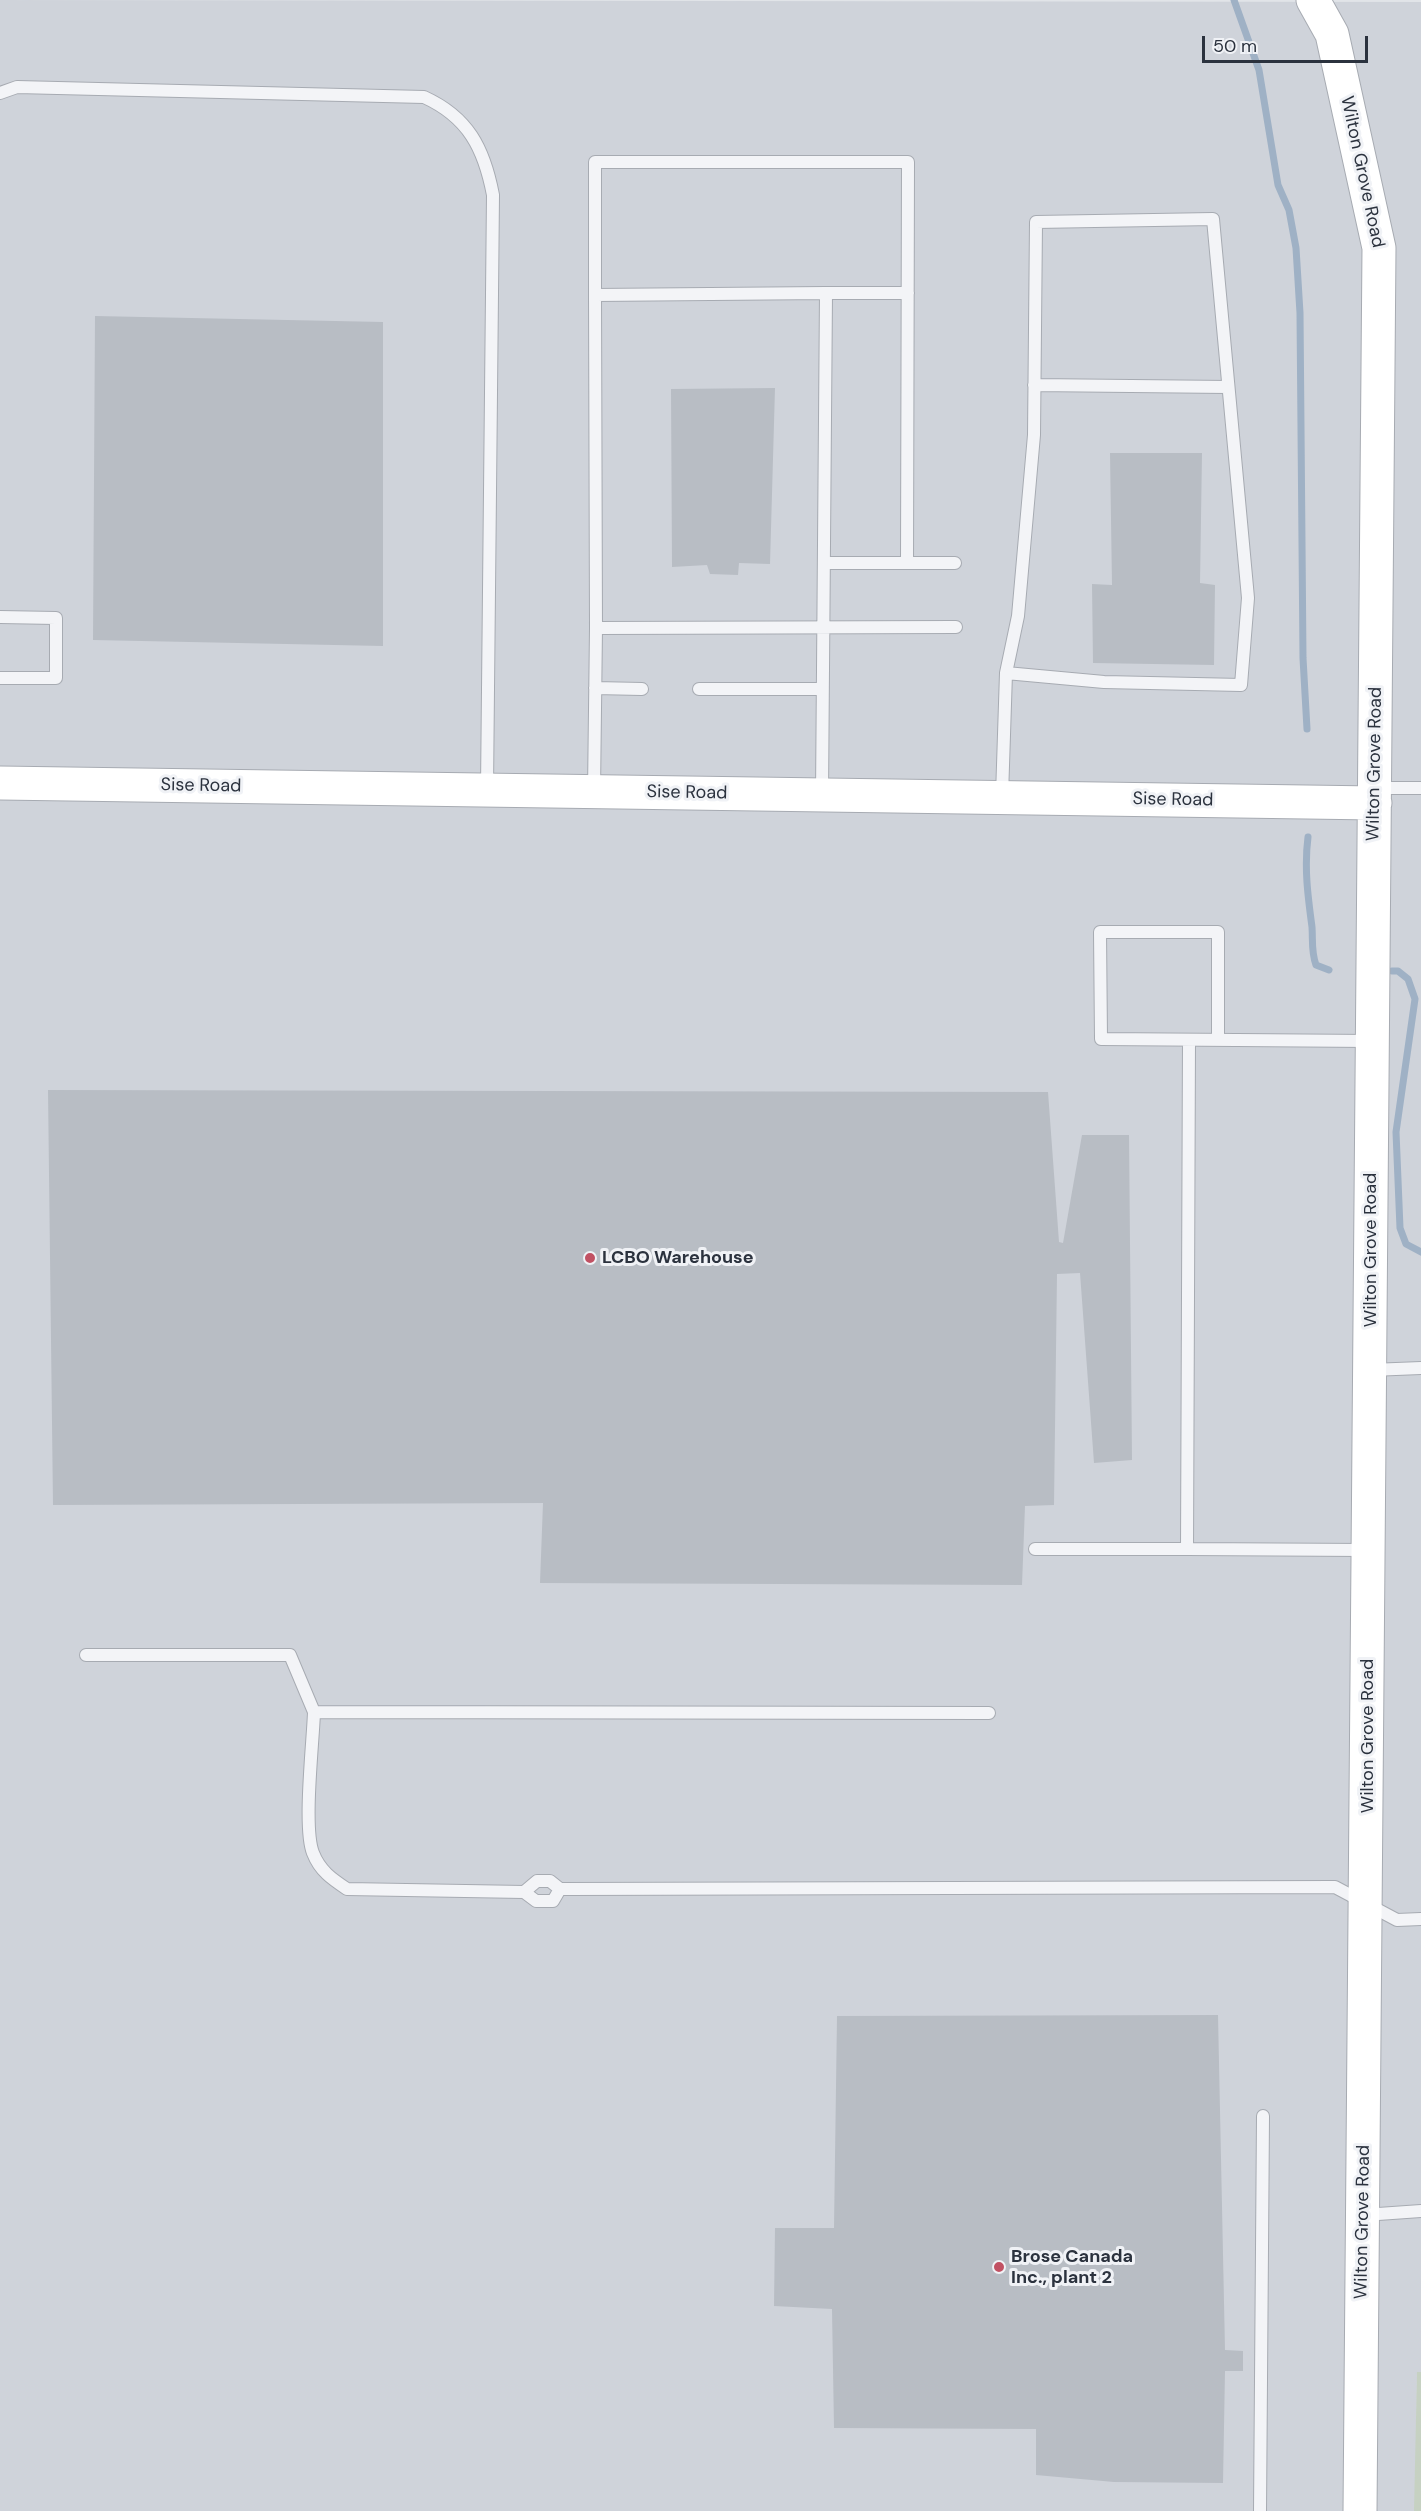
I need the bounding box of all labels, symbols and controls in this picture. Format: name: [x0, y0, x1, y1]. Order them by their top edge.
scale bar: [1205, 24, 1372, 62]
text: 50 m: [1213, 34, 1257, 58]
street label: Wilton Grove Road: [1335, 94, 1389, 250]
street label: Wilton Grove Road: [1363, 687, 1387, 841]
street label: Sise Road: [160, 774, 242, 798]
street label: Sise Road: [646, 781, 728, 805]
street label: Sise Road: [1132, 788, 1214, 812]
street label: Wilton Grove Road: [1360, 1173, 1382, 1327]
place label: LCBO Warehouse: [602, 1247, 754, 1269]
marker: LCBO Warehouse: [583, 1251, 597, 1265]
street label: Wilton Grove Road: [1357, 1659, 1379, 1813]
street label: Wilton Grove Road: [1351, 2145, 1375, 2299]
place label: Brose Canada Inc., plant 2: [1011, 2246, 1133, 2288]
marker: Brose Canada Inc., plant 2: [992, 2260, 1006, 2274]

